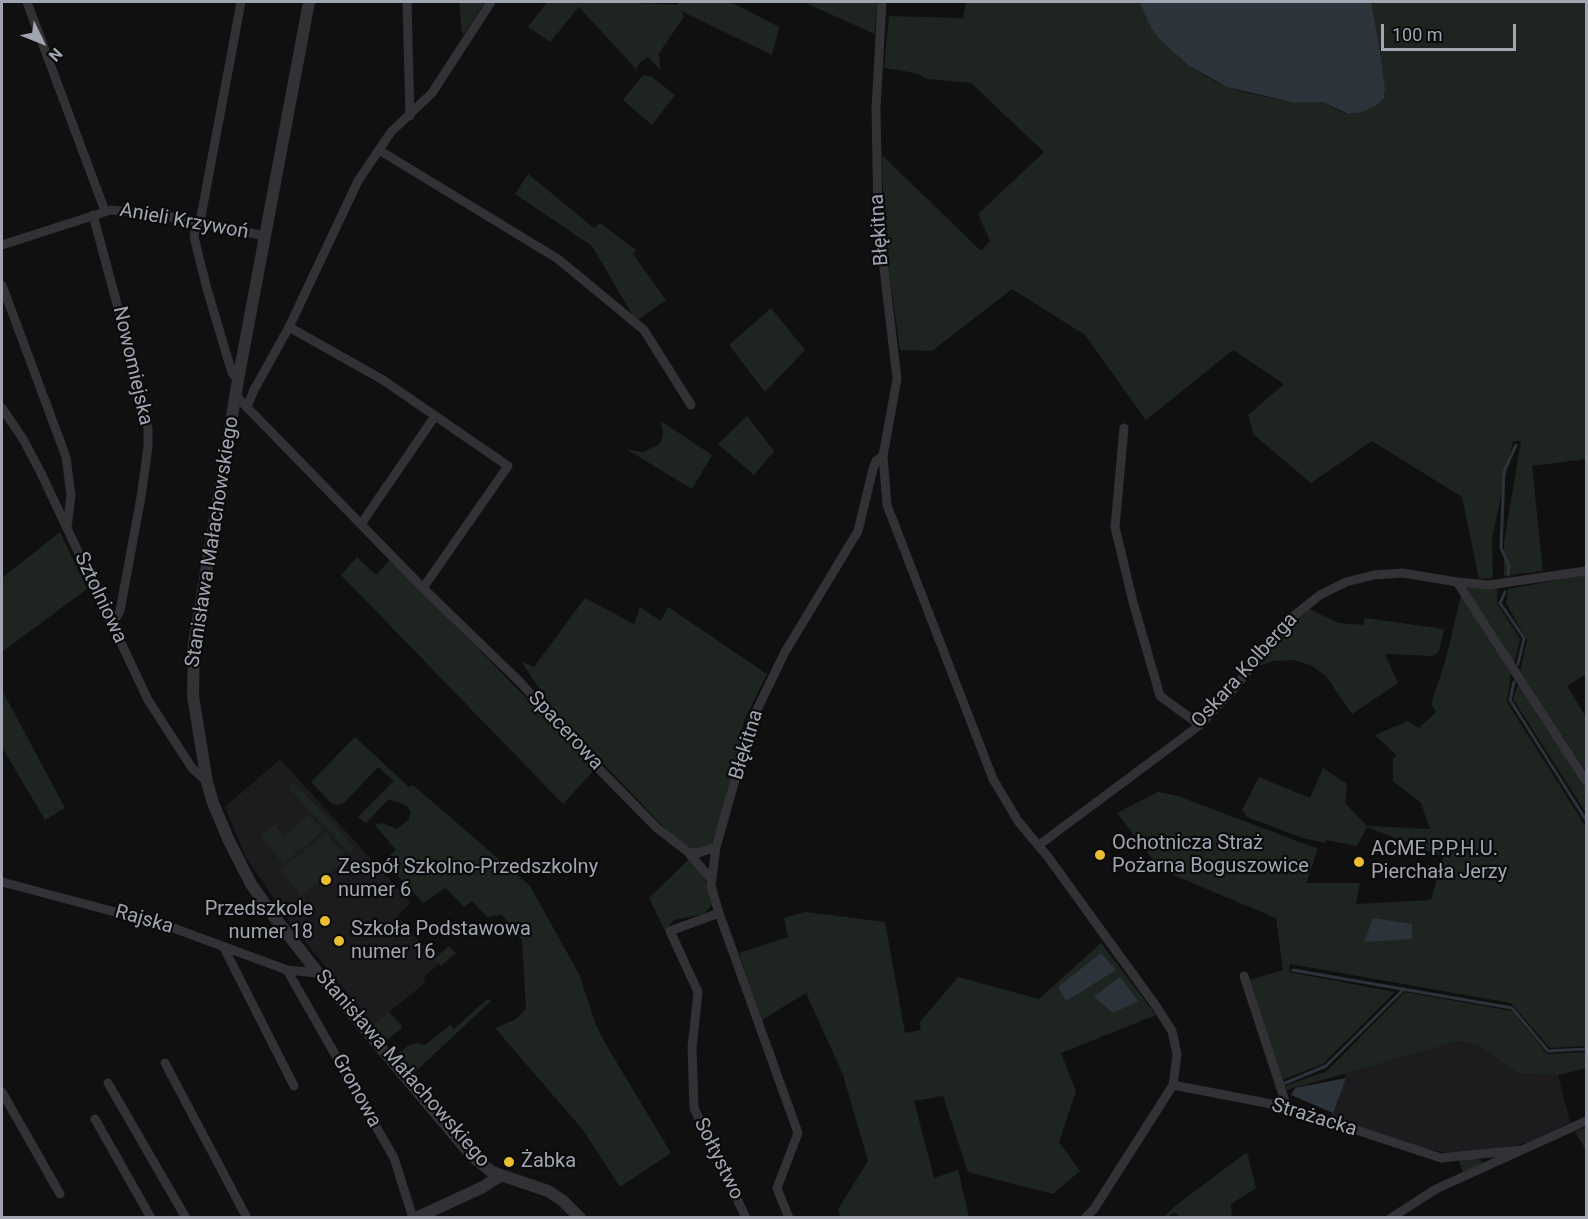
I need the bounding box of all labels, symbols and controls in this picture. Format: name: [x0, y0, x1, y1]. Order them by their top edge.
north arrow: [12, 12, 72, 72]
scale bar: [1384, 12, 1519, 50]
text: 100 m: [1392, 24, 1443, 45]
text: N: [45, 44, 66, 65]
street label: Błękitna: [866, 193, 894, 267]
street label: Anieli Krzywoń: [118, 199, 250, 245]
street label: Nowomiejska: [107, 304, 157, 428]
street label: Stanisława Małachowskiego: [181, 415, 245, 669]
street label: Sztolniowa: [68, 549, 132, 647]
street label: Oskara Kolberga: [1187, 609, 1303, 733]
street label: Spacerowa: [522, 687, 608, 775]
street label: Błękitna: [725, 707, 769, 783]
place label: Ochotnicza Straż Pożarna Boguszowice: [1112, 832, 1309, 879]
place label: ACME P.P.H.U. Pierchała Jerzy: [1371, 838, 1507, 885]
marker: Ochotnicza Straż Pożarna Boguszowice: [1093, 848, 1107, 862]
marker: ACME P.P.H.U. Pierchała Jerzy: [1352, 855, 1366, 869]
place label: Zespół Szkolno-Przedszkolny numer 6: [338, 856, 598, 903]
marker: Zespół Szkolno-Przedszkolny numer 6: [319, 873, 333, 887]
place label: Przedszkole numer 18: [205, 898, 313, 945]
street label: Rajska: [112, 900, 176, 940]
marker: Przedszkole numer 18: [318, 914, 332, 928]
place label: Szkoła Podstawowa numer 16: [351, 918, 531, 965]
marker: Szkoła Podstawowa numer 16: [332, 934, 346, 948]
street label: Stanisława Małachowskiego: [310, 965, 494, 1173]
street label: Gronowa: [326, 1050, 386, 1132]
street label: Strażacka: [1268, 1094, 1360, 1142]
street label: Sołtystwo: [688, 1114, 748, 1204]
place label: Żabka: [521, 1150, 576, 1174]
marker: Żabka: [502, 1155, 516, 1169]

